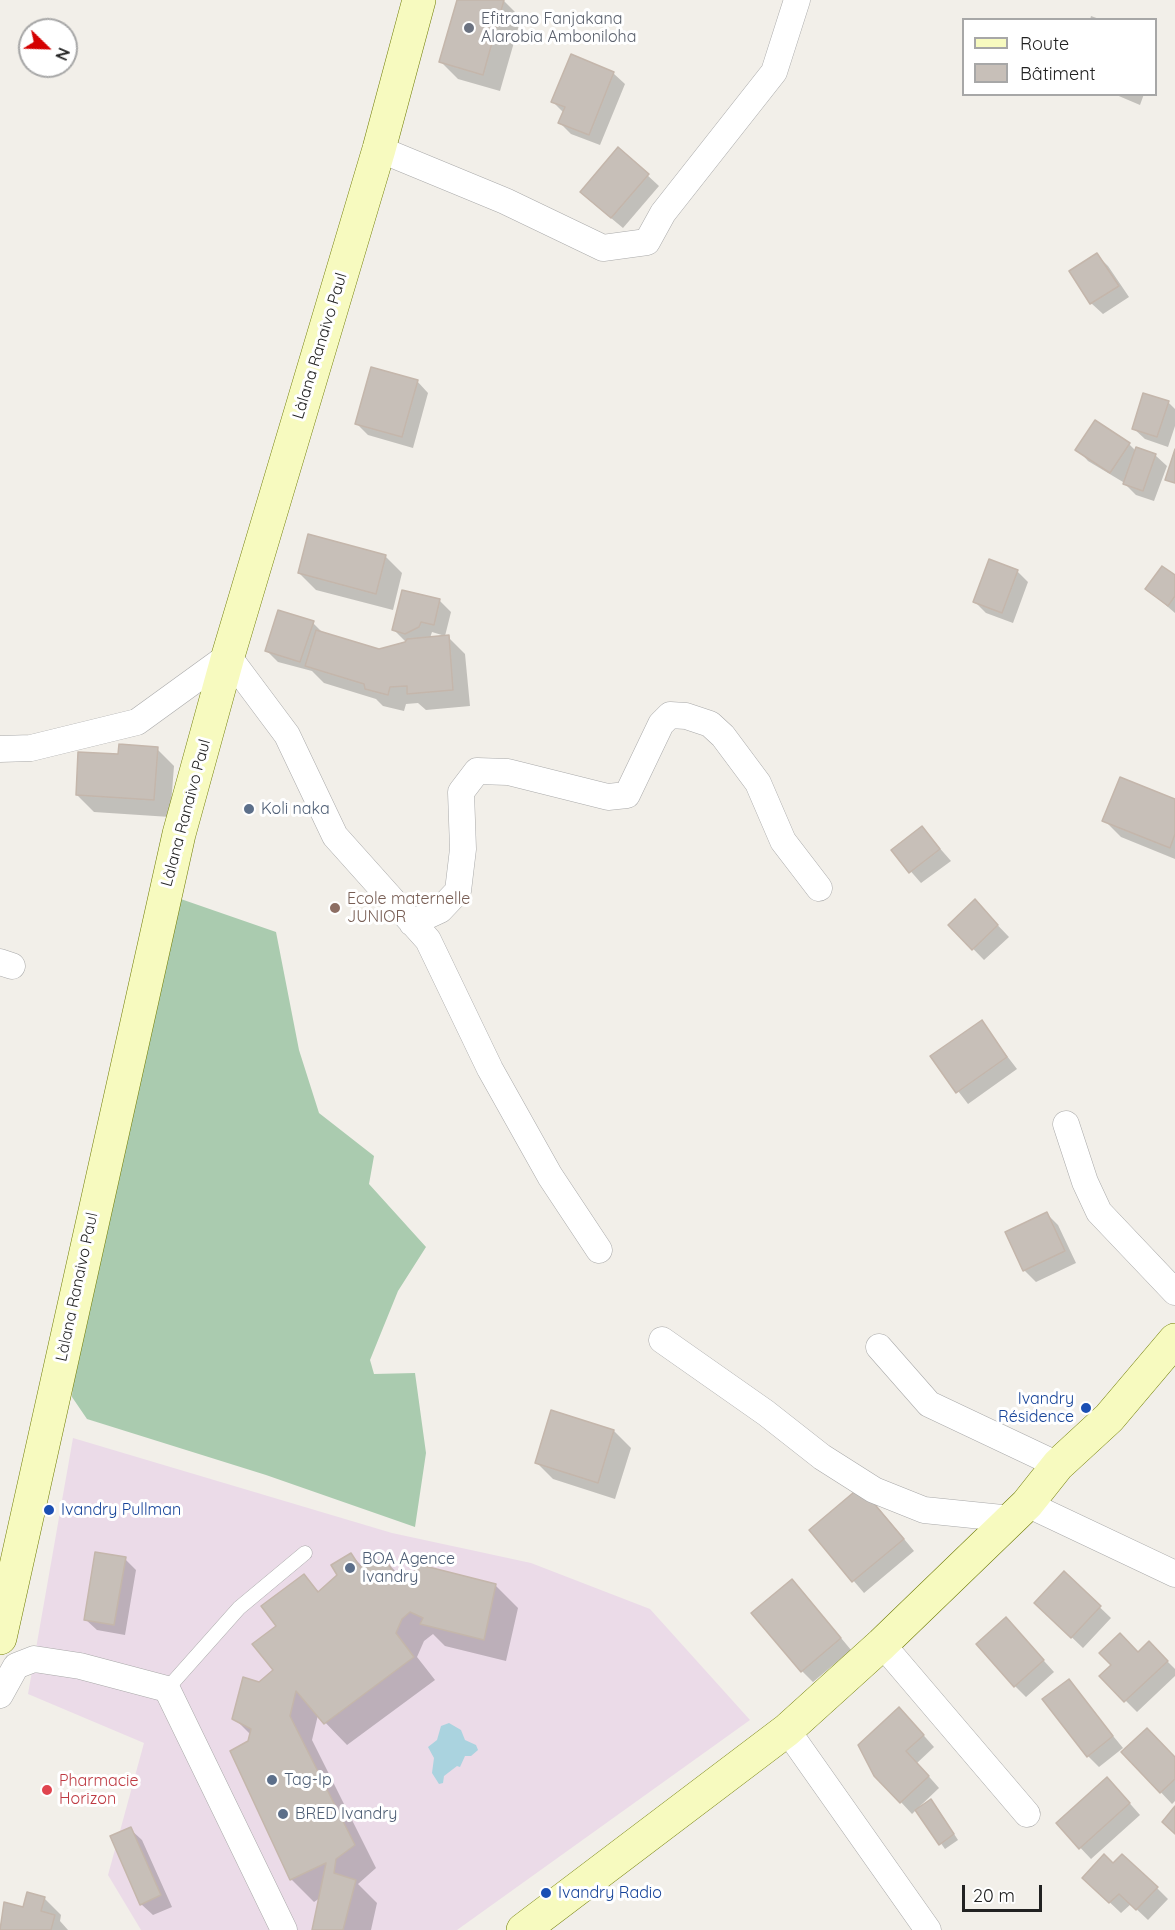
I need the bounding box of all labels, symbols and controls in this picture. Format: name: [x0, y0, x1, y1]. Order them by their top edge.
place label: Efitrano Fanjakana Alarobia Amboniloha: [481, 9, 636, 47]
north arrow: [18, 18, 78, 78]
legend: [962, 18, 1157, 96]
marker: Efitrano Fanjakana Alarobia Amboniloha: [462, 21, 476, 35]
text: Route: [1020, 32, 1069, 55]
text: N: [51, 45, 74, 64]
text: Bâtiment: [1020, 62, 1096, 85]
street label: Làlana Ranaivo Paul: [289, 271, 351, 421]
street label: Làlana Ranaivo Paul: [157, 737, 215, 889]
place label: Koli naka: [261, 799, 330, 819]
marker: Koli naka: [242, 802, 256, 816]
place label: Ecole maternelle JUNIOR: [347, 889, 470, 927]
marker: Ecole maternelle JUNIOR: [328, 901, 342, 915]
street label: Làlana Ranaivo Paul: [52, 1211, 102, 1363]
place label: Ivandry Résidence: [998, 1389, 1074, 1427]
marker: Ivandry Résidence: [1079, 1401, 1093, 1415]
place label: Ivandry Pullman: [61, 1500, 181, 1520]
marker: Ivandry Pullman: [42, 1503, 56, 1517]
place label: BOA Agence Ivandry: [362, 1549, 455, 1587]
marker: BOA Agence Ivandry: [343, 1561, 357, 1575]
place label: Tag-Ip: [284, 1770, 332, 1790]
place label: Pharmacie Horizon: [59, 1771, 139, 1809]
marker: Tag-Ip: [265, 1773, 279, 1787]
marker: Pharmacie Horizon: [40, 1783, 54, 1797]
place label: BRED Ivandry: [295, 1804, 397, 1824]
marker: BRED Ivandry: [276, 1807, 290, 1821]
scale bar: [965, 1873, 1044, 1911]
place label: Ivandry Radio: [558, 1883, 662, 1903]
text: 20 m: [973, 1884, 1015, 1907]
marker: Ivandry Radio: [539, 1886, 553, 1900]

